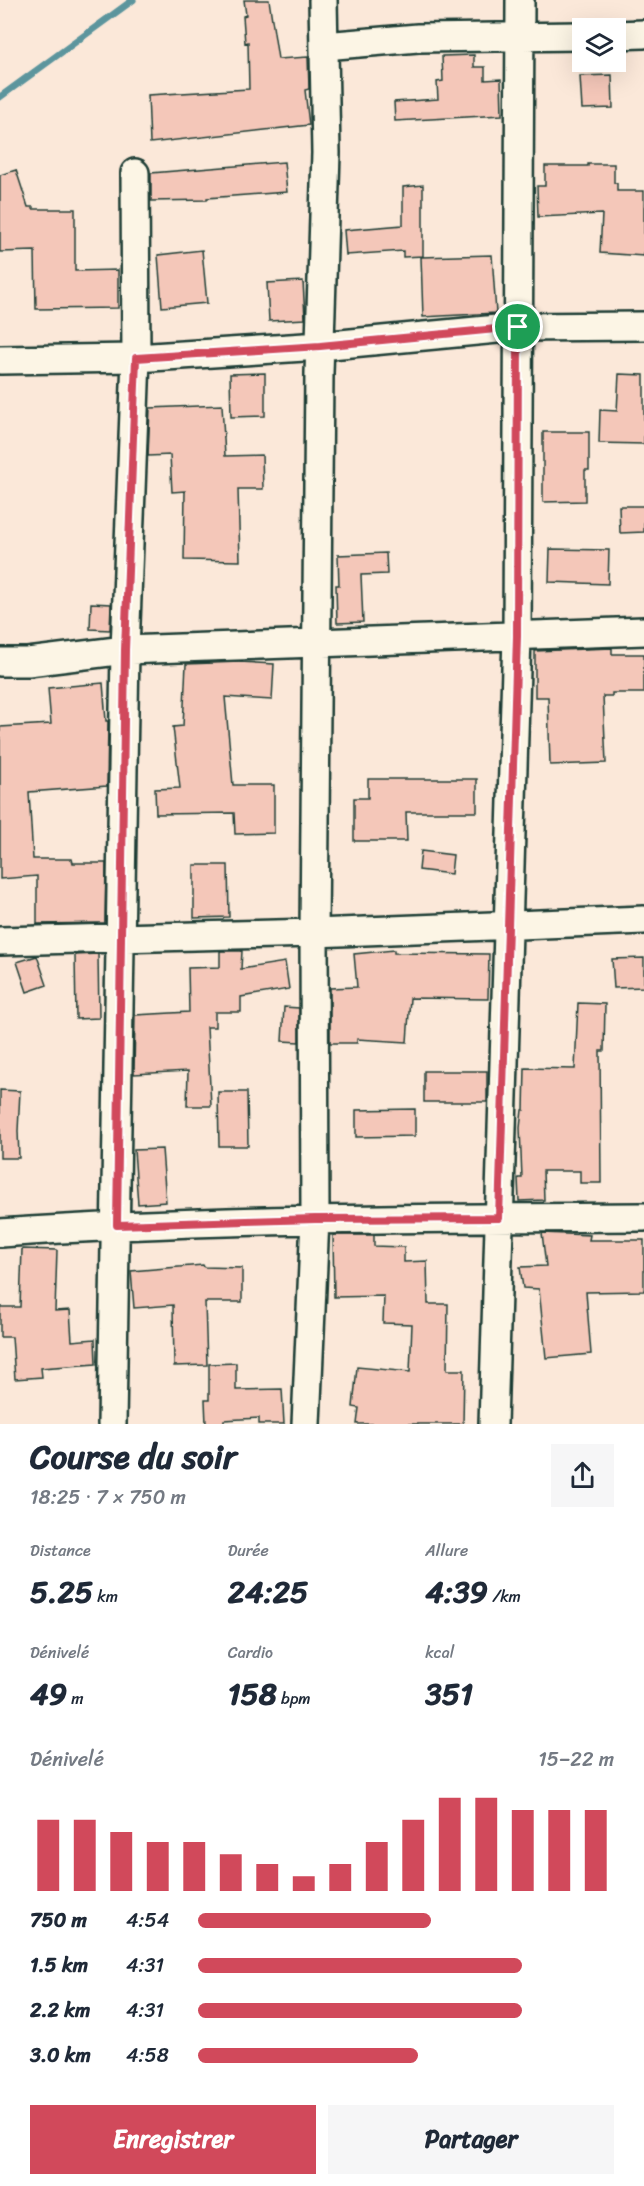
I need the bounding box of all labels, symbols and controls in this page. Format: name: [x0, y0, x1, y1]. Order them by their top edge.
map controls: [572, 18, 626, 72]
button: layers: [572, 18, 626, 72]
pin: [492, 301, 543, 352]
icon: arrive: [501, 310, 534, 343]
text: Course du soir: [30, 1428, 236, 1486]
button: share: [551, 1444, 614, 1507]
text: 18:25 · 7 × 750 m: [30, 1480, 186, 1515]
text: Distance: [30, 1536, 91, 1565]
text: Durée: [228, 1536, 269, 1565]
text: Allure: [425, 1536, 468, 1565]
text: 5.25: [30, 1565, 93, 1619]
text: 24:25: [228, 1565, 308, 1619]
text: 4:39: [425, 1565, 488, 1619]
text: km: [93, 1582, 118, 1611]
text: /km: [488, 1582, 521, 1611]
text: Dénivelé: [30, 1638, 89, 1667]
text: Cardio: [228, 1638, 273, 1667]
text: kcal: [425, 1638, 454, 1667]
text: 49: [30, 1667, 67, 1721]
text: 158: [228, 1667, 277, 1721]
text: 351: [425, 1667, 473, 1721]
text: m: [67, 1684, 84, 1713]
text: bpm: [277, 1684, 311, 1713]
text: Dénivelé: [30, 1742, 104, 1777]
text: 15–22 m: [538, 1742, 614, 1777]
text: 750 m: [30, 1903, 87, 1938]
text: 4:54: [126, 1903, 169, 1938]
text: 1.5 km: [30, 1948, 88, 1983]
text: 4:31: [126, 1948, 164, 1983]
text: 2.2 km: [30, 1993, 90, 2028]
text: 4:31: [126, 1993, 164, 2028]
text: 3.0 km: [30, 2038, 91, 2073]
text: 4:58: [126, 2038, 169, 2073]
button: Enregistrer: [30, 2105, 316, 2174]
button: Partager: [328, 2105, 614, 2174]

